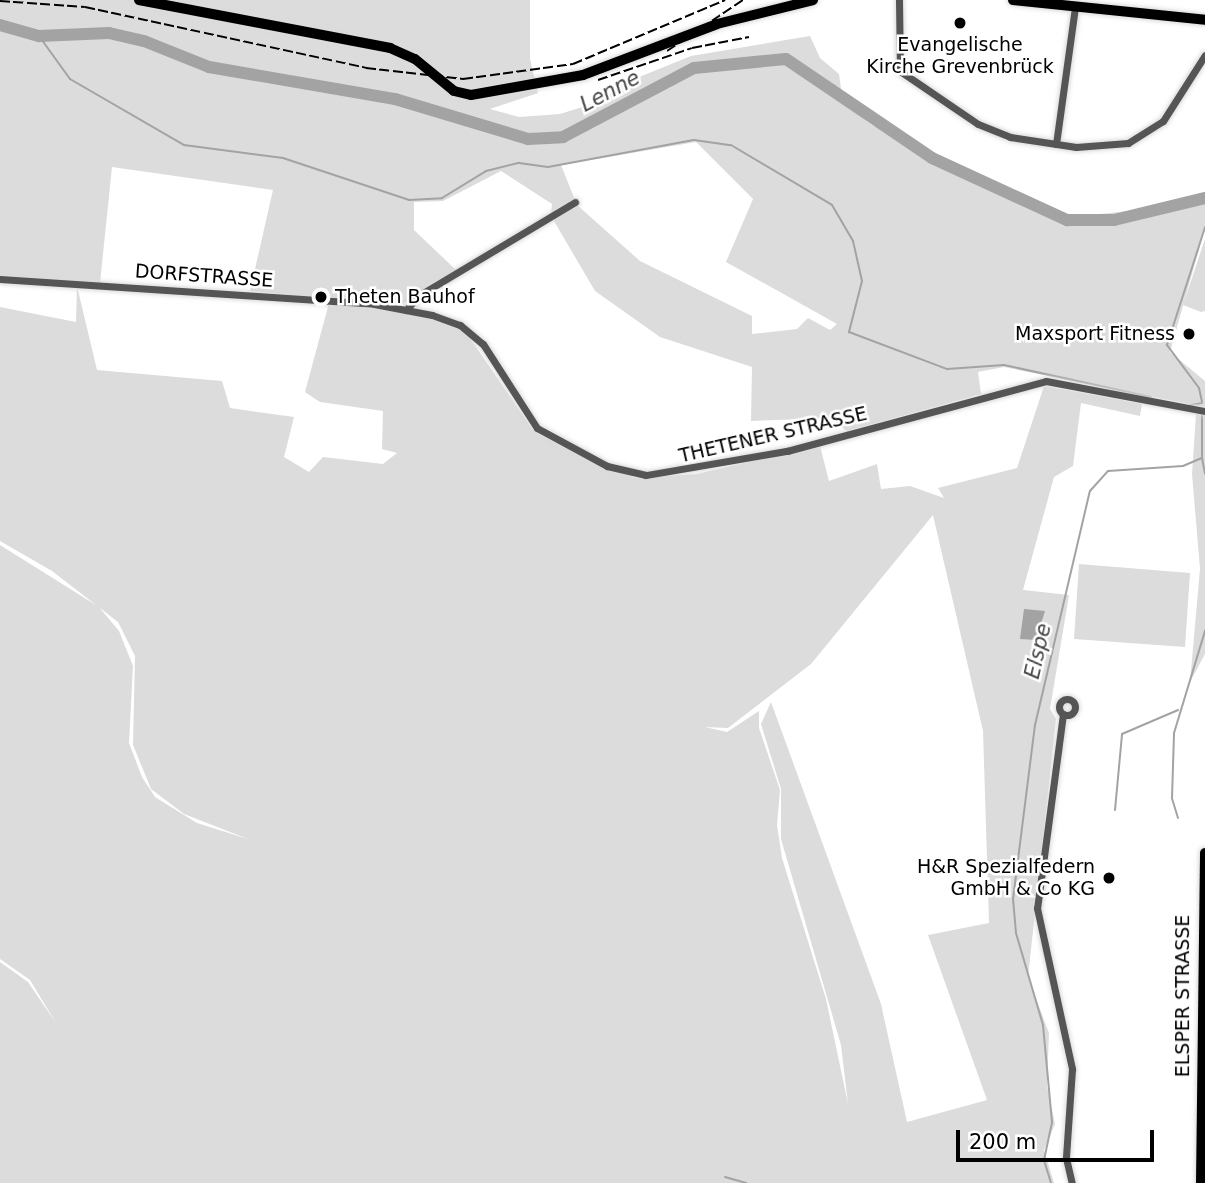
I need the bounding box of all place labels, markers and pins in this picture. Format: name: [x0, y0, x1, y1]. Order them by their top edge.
marker: Evangelische Kirche Grevenbrück: [952, 15, 968, 31]
place label: Evangelische Kirche Grevenbrück: [866, 34, 1054, 78]
place label: Theten Bauhof: [335, 286, 475, 308]
marker: Theten Bauhof: [313, 289, 329, 305]
place label: Maxsport Fitness: [1015, 323, 1175, 345]
marker: Maxsport Fitness: [1181, 326, 1197, 342]
place label: H&R Spezialfedern GmbH & Co KG: [917, 856, 1095, 900]
marker: H&R Spezialfedern GmbH & Co KG: [1101, 870, 1117, 886]

